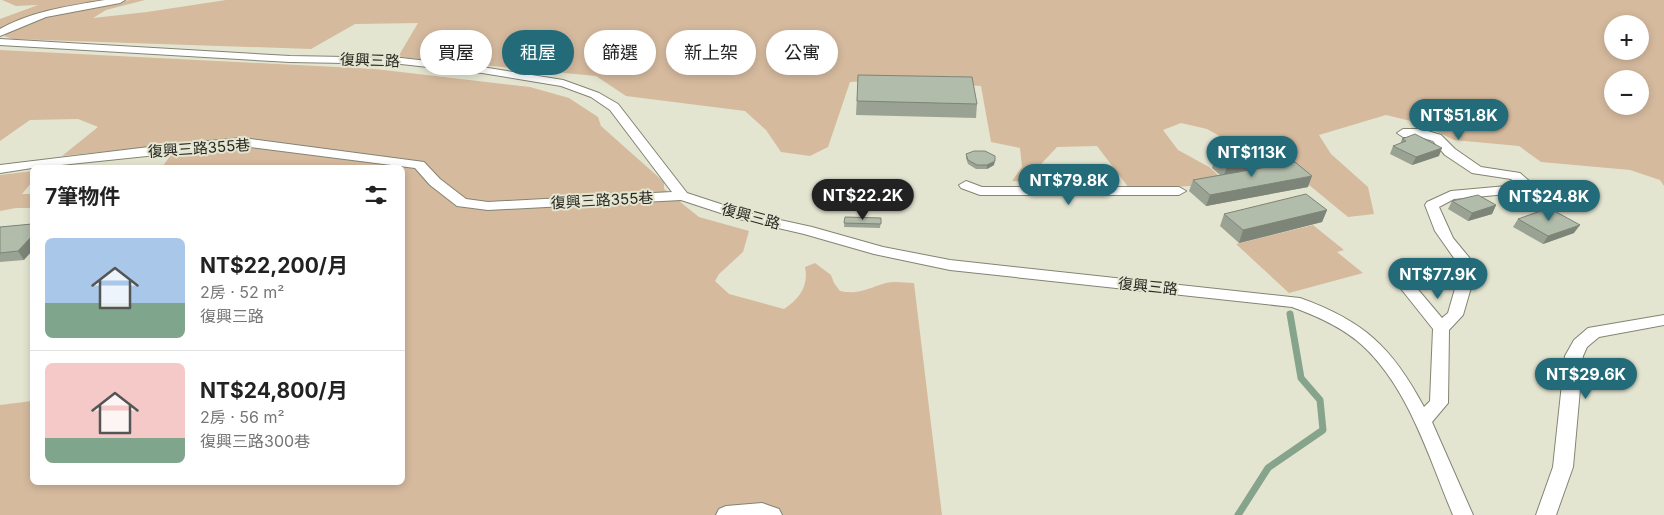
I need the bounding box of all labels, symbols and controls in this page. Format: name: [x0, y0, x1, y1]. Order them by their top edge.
map controls: [1604, 15, 1649, 115]
button: +: [1604, 15, 1649, 60]
chip: 買屋: [420, 30, 492, 75]
chip: 租屋: [502, 30, 574, 75]
chip: 篩選: [584, 30, 656, 75]
chip: 新上架: [666, 30, 756, 75]
chip: 公寓: [766, 30, 838, 75]
street label: 復興三路: [340, 49, 400, 71]
button: −: [1604, 70, 1649, 115]
pin: NT$51.8K: [1407, 98, 1511, 141]
text: NT$51.8K: [1420, 105, 1498, 125]
street label: 復興三路355巷: [147, 135, 251, 161]
pin: NT$113K: [1206, 136, 1298, 178]
text: NT$113K: [1218, 142, 1286, 162]
pin: NT$79.8K: [1017, 164, 1121, 206]
text: NT$79.8K: [1029, 170, 1109, 190]
pin: NT$22.2K: [811, 178, 915, 221]
pin: NT$24.8K: [1497, 180, 1601, 222]
icon: filters: [362, 181, 390, 209]
text: 7筆物件: [45, 184, 120, 209]
text: NT$22.2K: [823, 185, 903, 205]
text: NT$24.8K: [1509, 186, 1589, 206]
street label: 復興三路355巷: [550, 188, 654, 212]
street label: 復興三路: [720, 199, 782, 233]
text: NT$22,200/月: [200, 253, 348, 278]
icon: home: [85, 258, 145, 318]
pin: NT$77.9K: [1386, 258, 1490, 300]
text: NT$77.9K: [1399, 264, 1477, 284]
street label: 復興三路: [1117, 273, 1179, 299]
text: 2房 · 52 m²: [200, 282, 284, 302]
text: 復興三路: [200, 306, 264, 326]
pin: NT$29.6K: [1534, 358, 1638, 400]
text: NT$29.6K: [1546, 364, 1626, 384]
text: NT$24,800/月: [200, 378, 348, 403]
icon: home: [85, 383, 145, 443]
text: 2房 · 56 m²: [200, 407, 285, 427]
text: 復興三路300巷: [200, 431, 310, 451]

